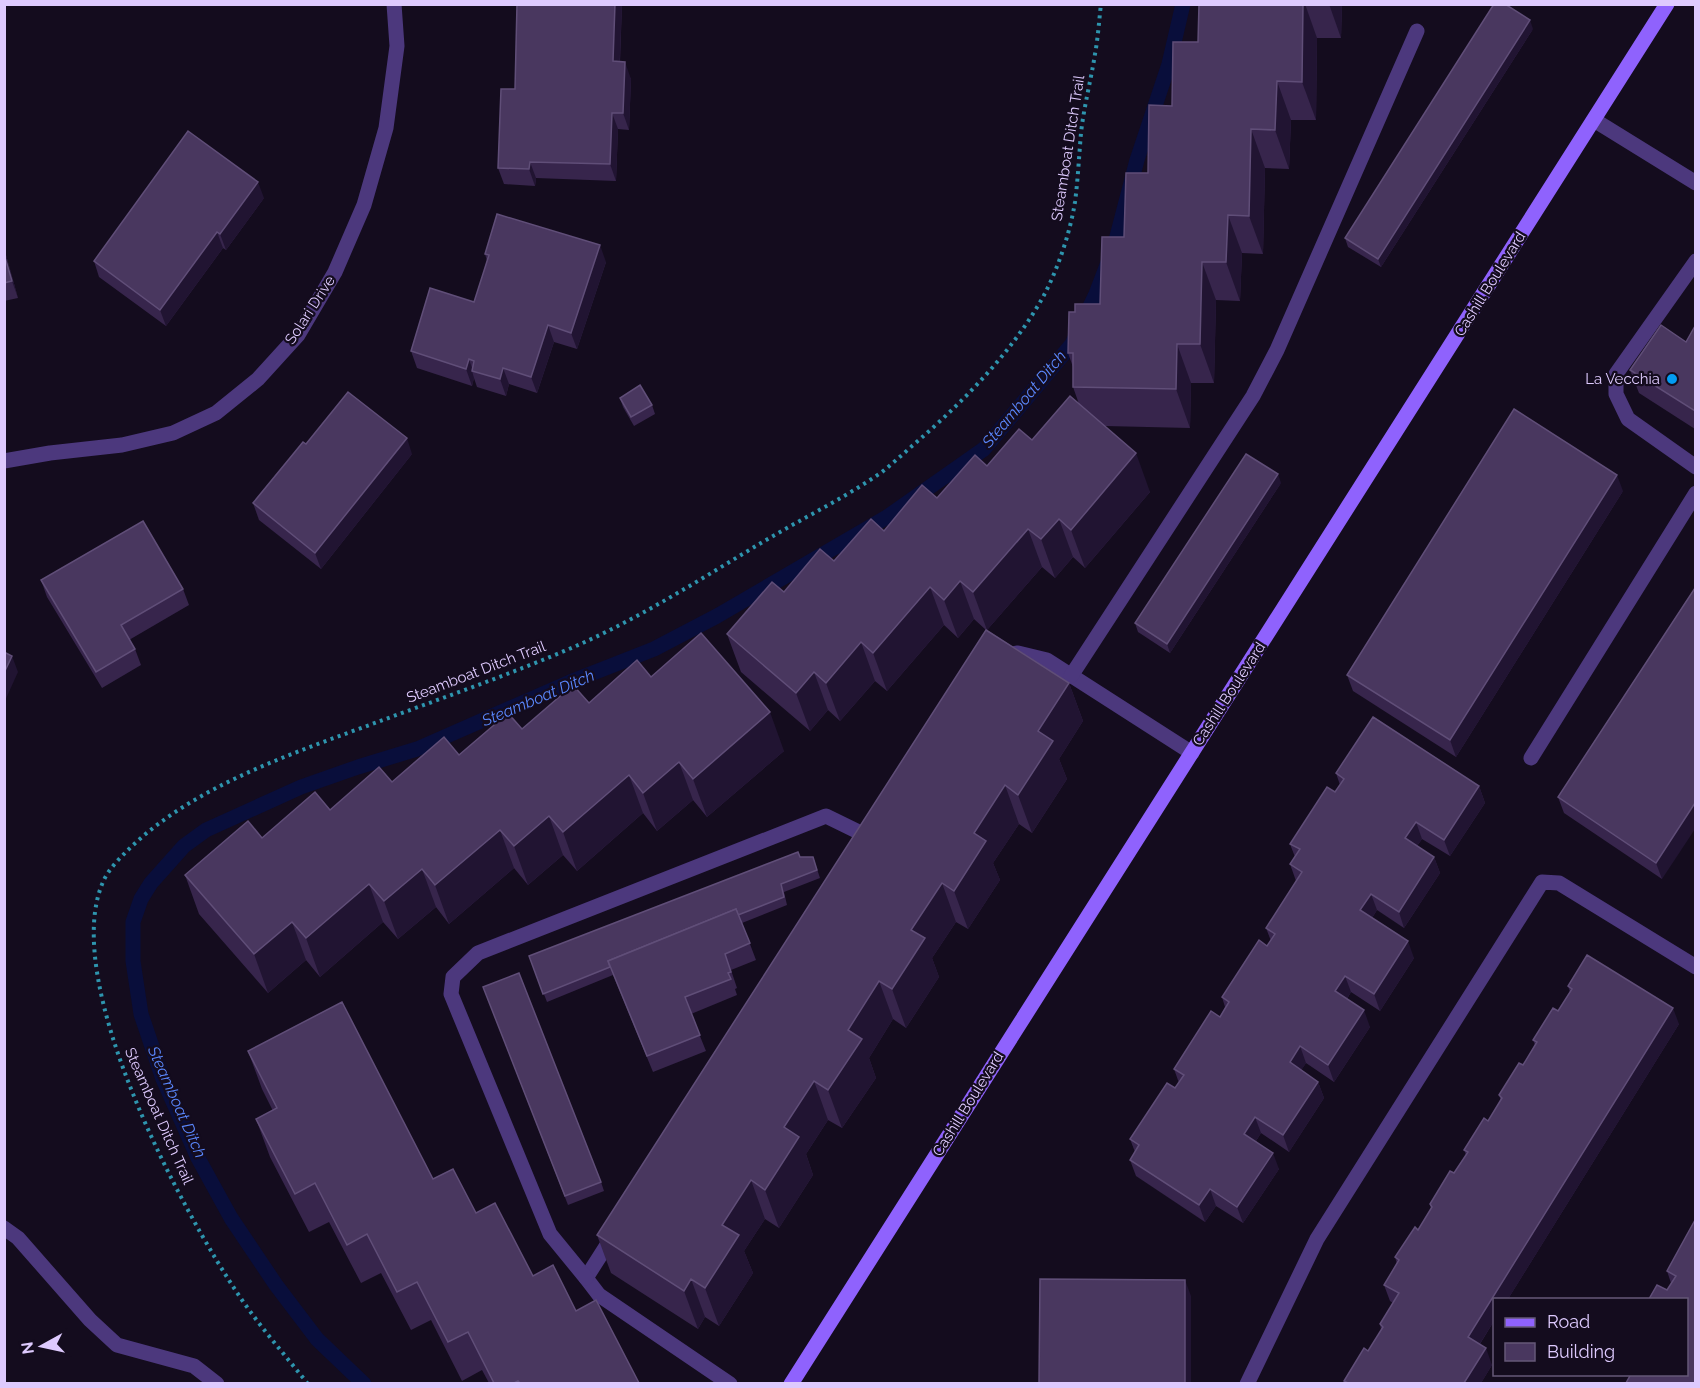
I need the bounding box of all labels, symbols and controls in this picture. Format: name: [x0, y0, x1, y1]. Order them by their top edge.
street label: Steamboat Ditch Trail: [1048, 73, 1089, 222]
street label: Cashill Boulevard: [1451, 228, 1529, 340]
street label: Solari Drive: [281, 272, 339, 348]
water label: Steamboat Ditch: [977, 347, 1070, 452]
place label: La Vecchia: [1585, 370, 1660, 388]
marker: La Vecchia: [1665, 372, 1679, 386]
street label: Steamboat Ditch Trail: [404, 637, 548, 707]
street label: Cashill Boulevard: [1189, 639, 1269, 749]
water label: Steamboat Ditch: [479, 666, 597, 730]
water label: Steamboat Ditch: [143, 1042, 210, 1161]
street label: Steamboat Ditch Trail: [121, 1045, 198, 1188]
street label: Cashill Boulevard: [929, 1048, 1007, 1160]
legend: [1493, 1298, 1688, 1376]
text: Road: [1547, 1311, 1590, 1332]
north arrow: [12, 1316, 72, 1376]
text: N: [17, 1341, 38, 1355]
text: Building: [1547, 1341, 1615, 1362]

